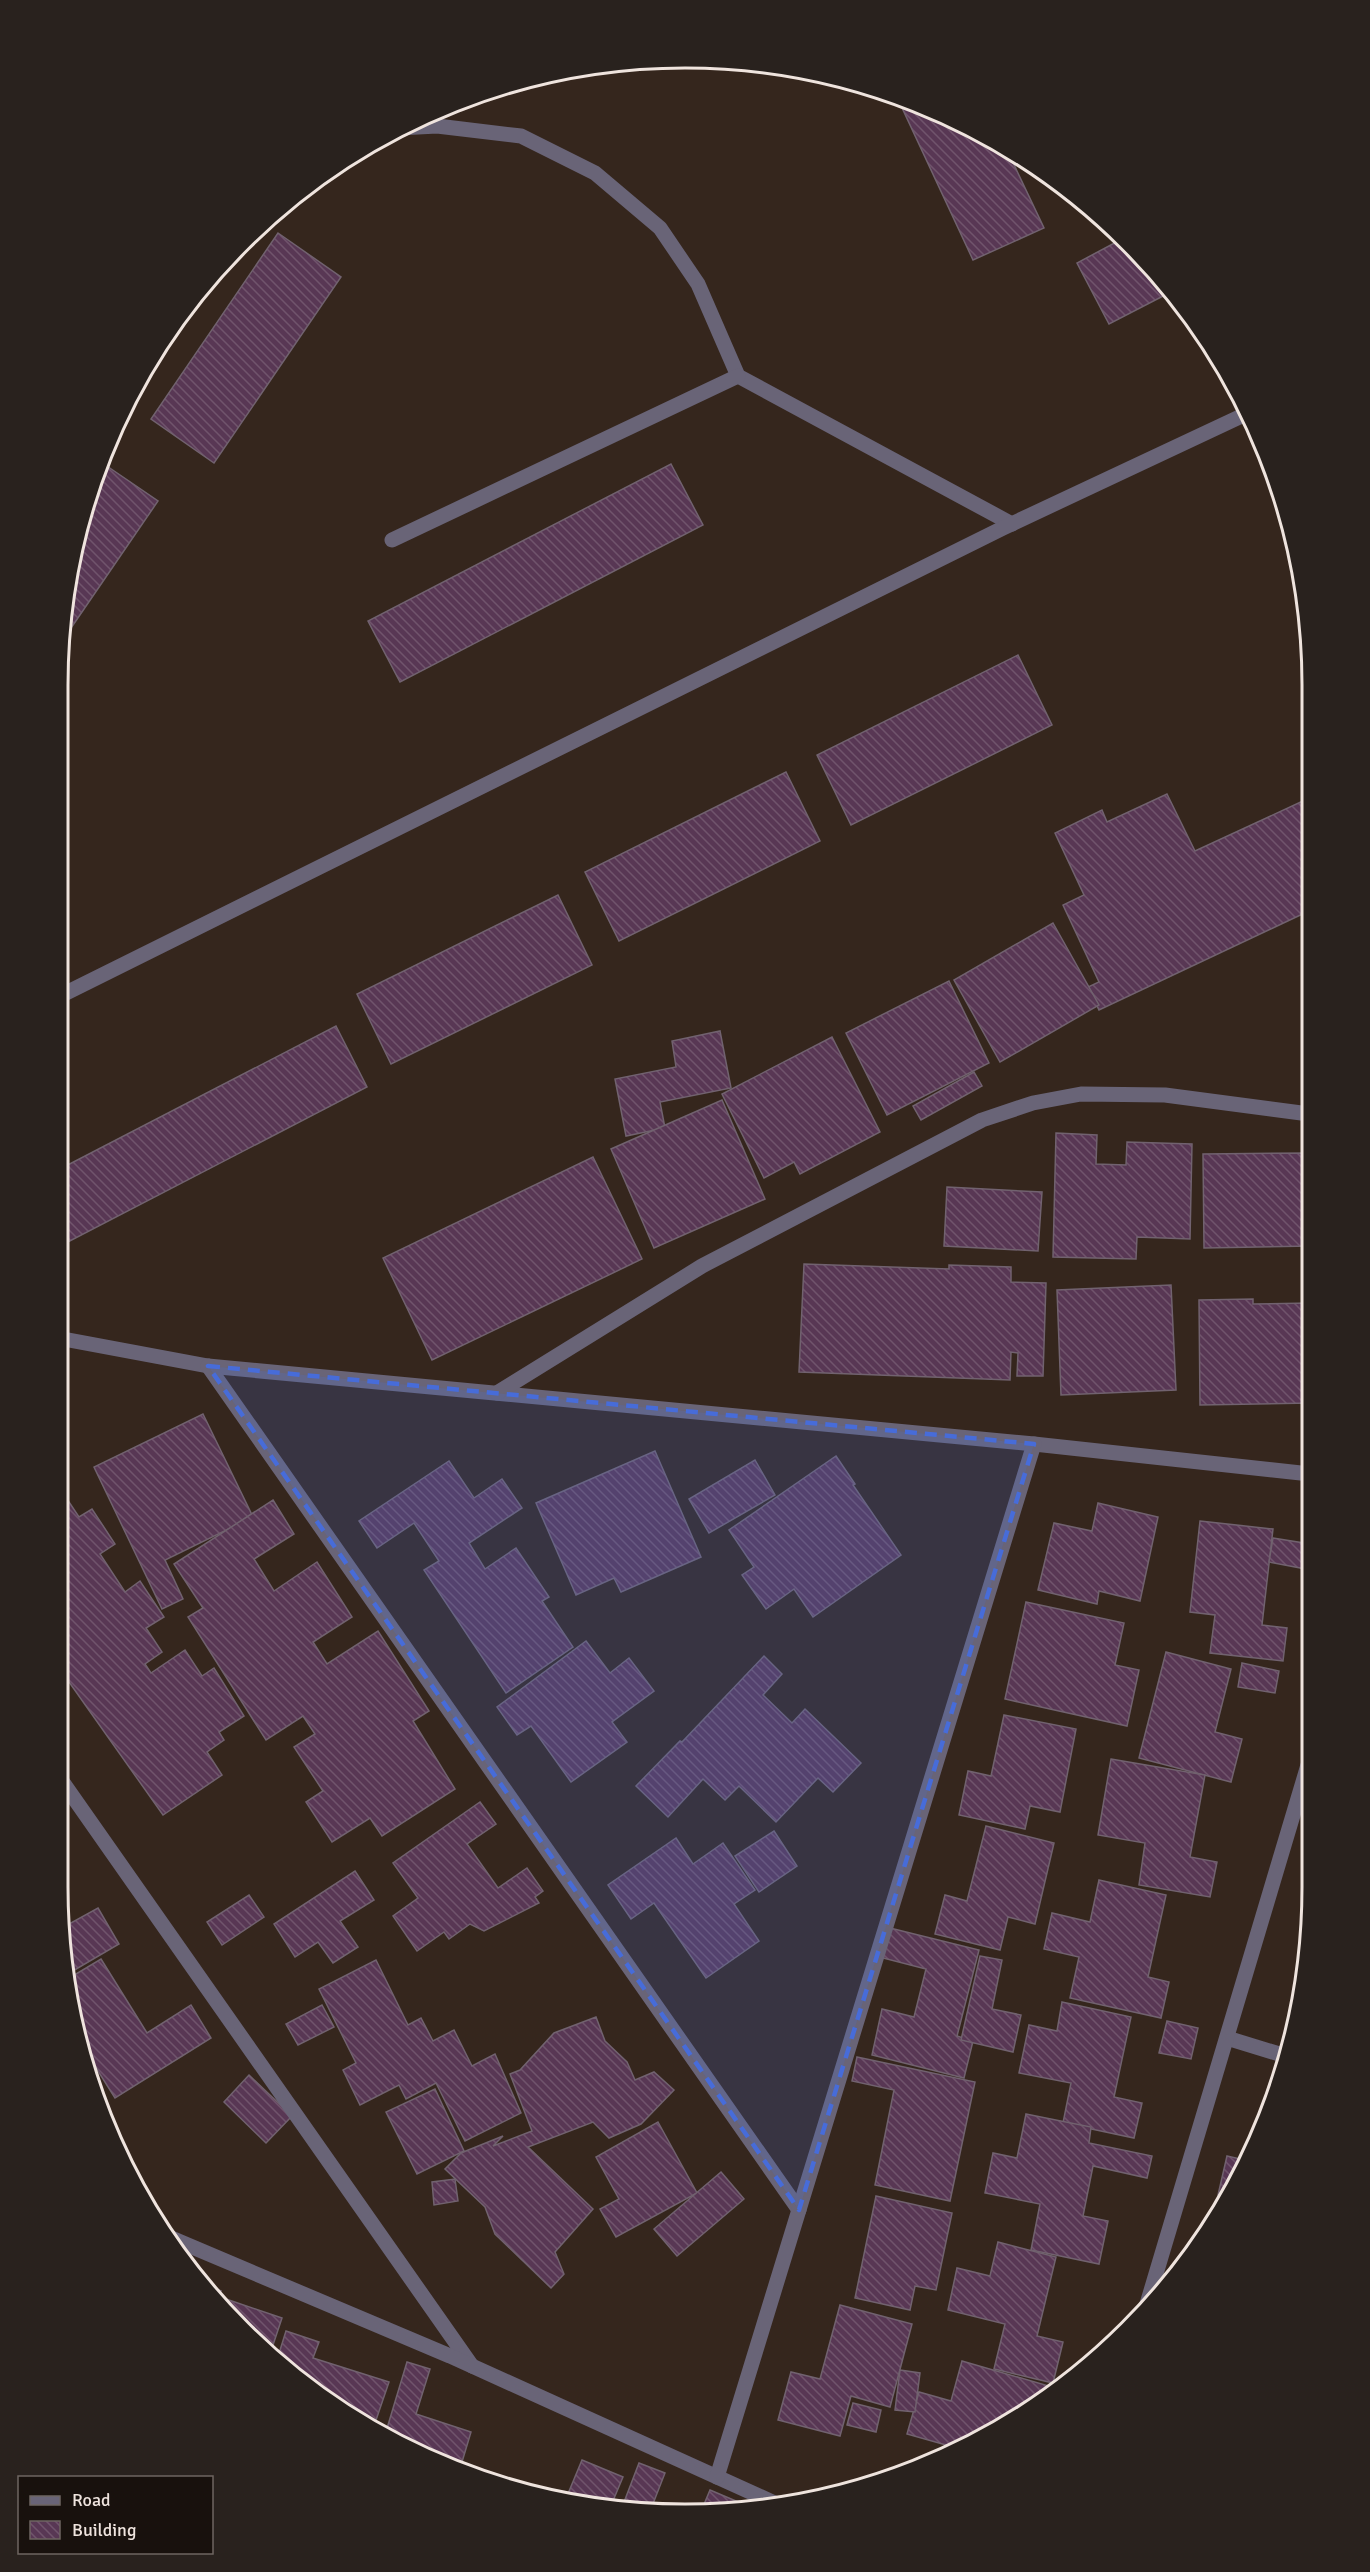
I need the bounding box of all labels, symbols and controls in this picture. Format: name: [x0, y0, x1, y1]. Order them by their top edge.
legend: [18, 2476, 213, 2554]
text: Road: [72, 2489, 111, 2511]
text: Building: [72, 2519, 136, 2541]

